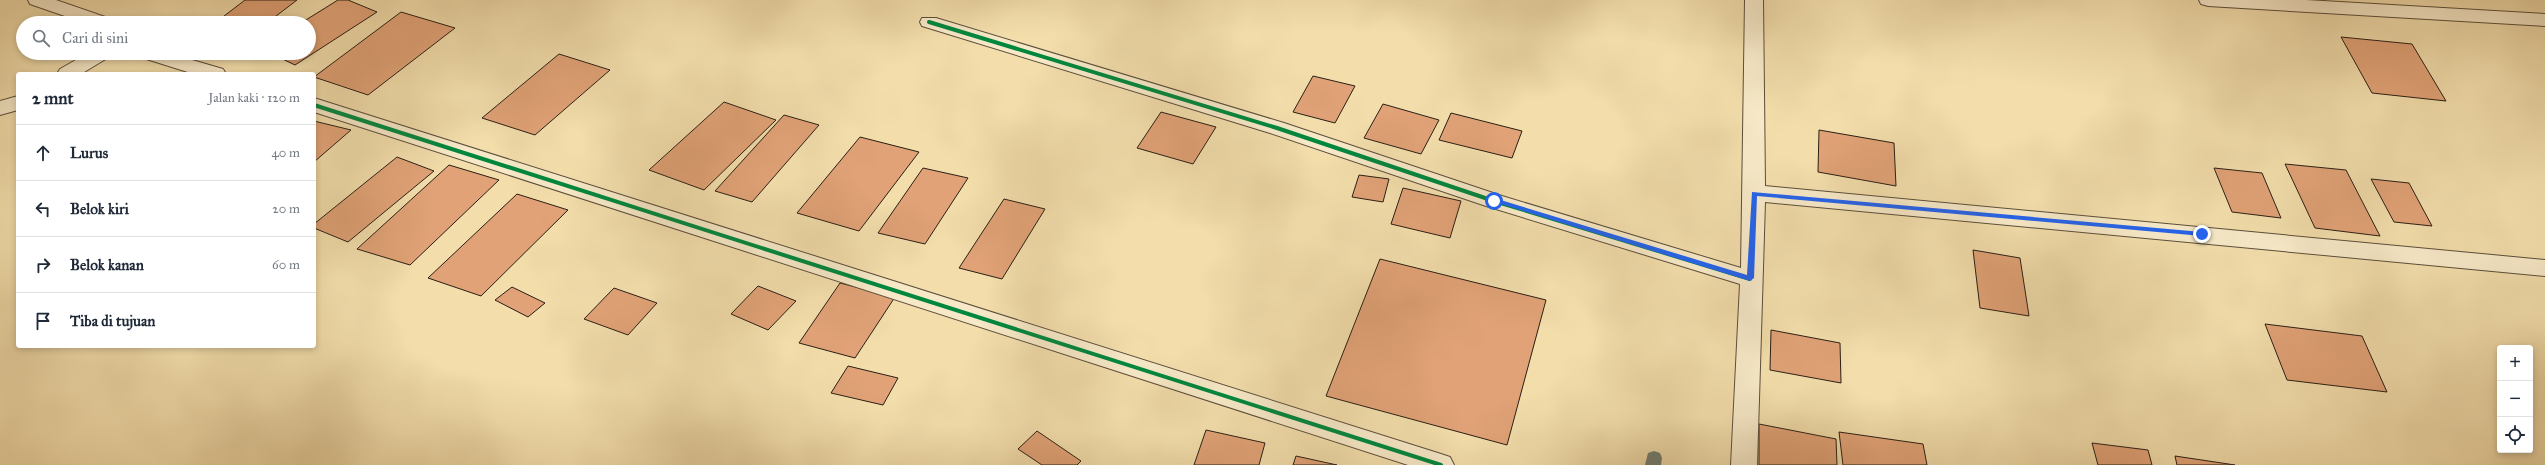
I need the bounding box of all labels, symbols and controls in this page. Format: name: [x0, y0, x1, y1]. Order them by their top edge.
search box: [16, 16, 316, 60]
icon: search: [30, 27, 52, 49]
text: Cari di sini: [62, 29, 128, 47]
text: 2 mnt: [32, 88, 73, 109]
text: Jalan kaki · 120 m: [208, 90, 300, 106]
icon: ahead: [32, 142, 54, 164]
text: Lurus: [70, 144, 108, 162]
text: 40 m: [271, 145, 300, 161]
route start: [1485, 192, 1503, 210]
icon: left: [32, 198, 54, 220]
text: Belok kiri: [70, 200, 129, 218]
text: 20 m: [272, 201, 300, 217]
route end: [2193, 225, 2211, 243]
icon: right: [32, 254, 54, 276]
text: Belok kanan: [70, 256, 144, 274]
text: 60 m: [272, 257, 300, 273]
icon: arrive: [32, 310, 54, 332]
text: Tiba di tujuan: [70, 312, 155, 330]
map controls: [2497, 345, 2533, 453]
button: +: [2497, 345, 2533, 381]
button: −: [2497, 381, 2533, 417]
button: locate: [2497, 417, 2533, 453]

